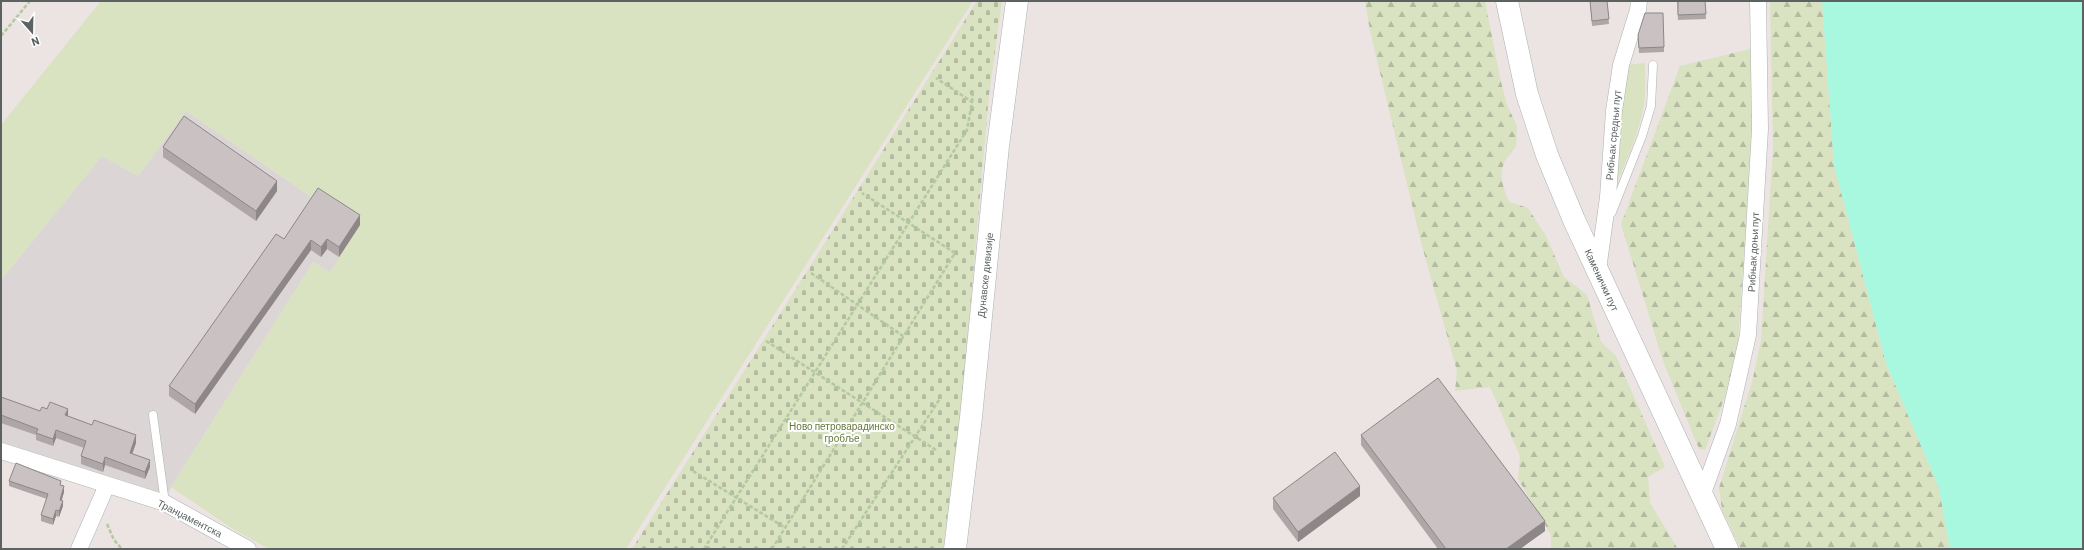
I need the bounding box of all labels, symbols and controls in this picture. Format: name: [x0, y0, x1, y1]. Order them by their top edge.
north arrow: [12, 12, 52, 52]
text: N: [30, 35, 41, 49]
street label: Рибњак средњи пут: [1603, 89, 1623, 181]
street label: Рибњак доњи пут: [1745, 211, 1761, 292]
street label: Дунавске дивизије: [975, 231, 995, 318]
street label: Каменички пут: [1582, 247, 1622, 313]
park label: Ново петроварадинско гробље: [789, 420, 895, 444]
street label: Транџаментска: [156, 497, 225, 540]

